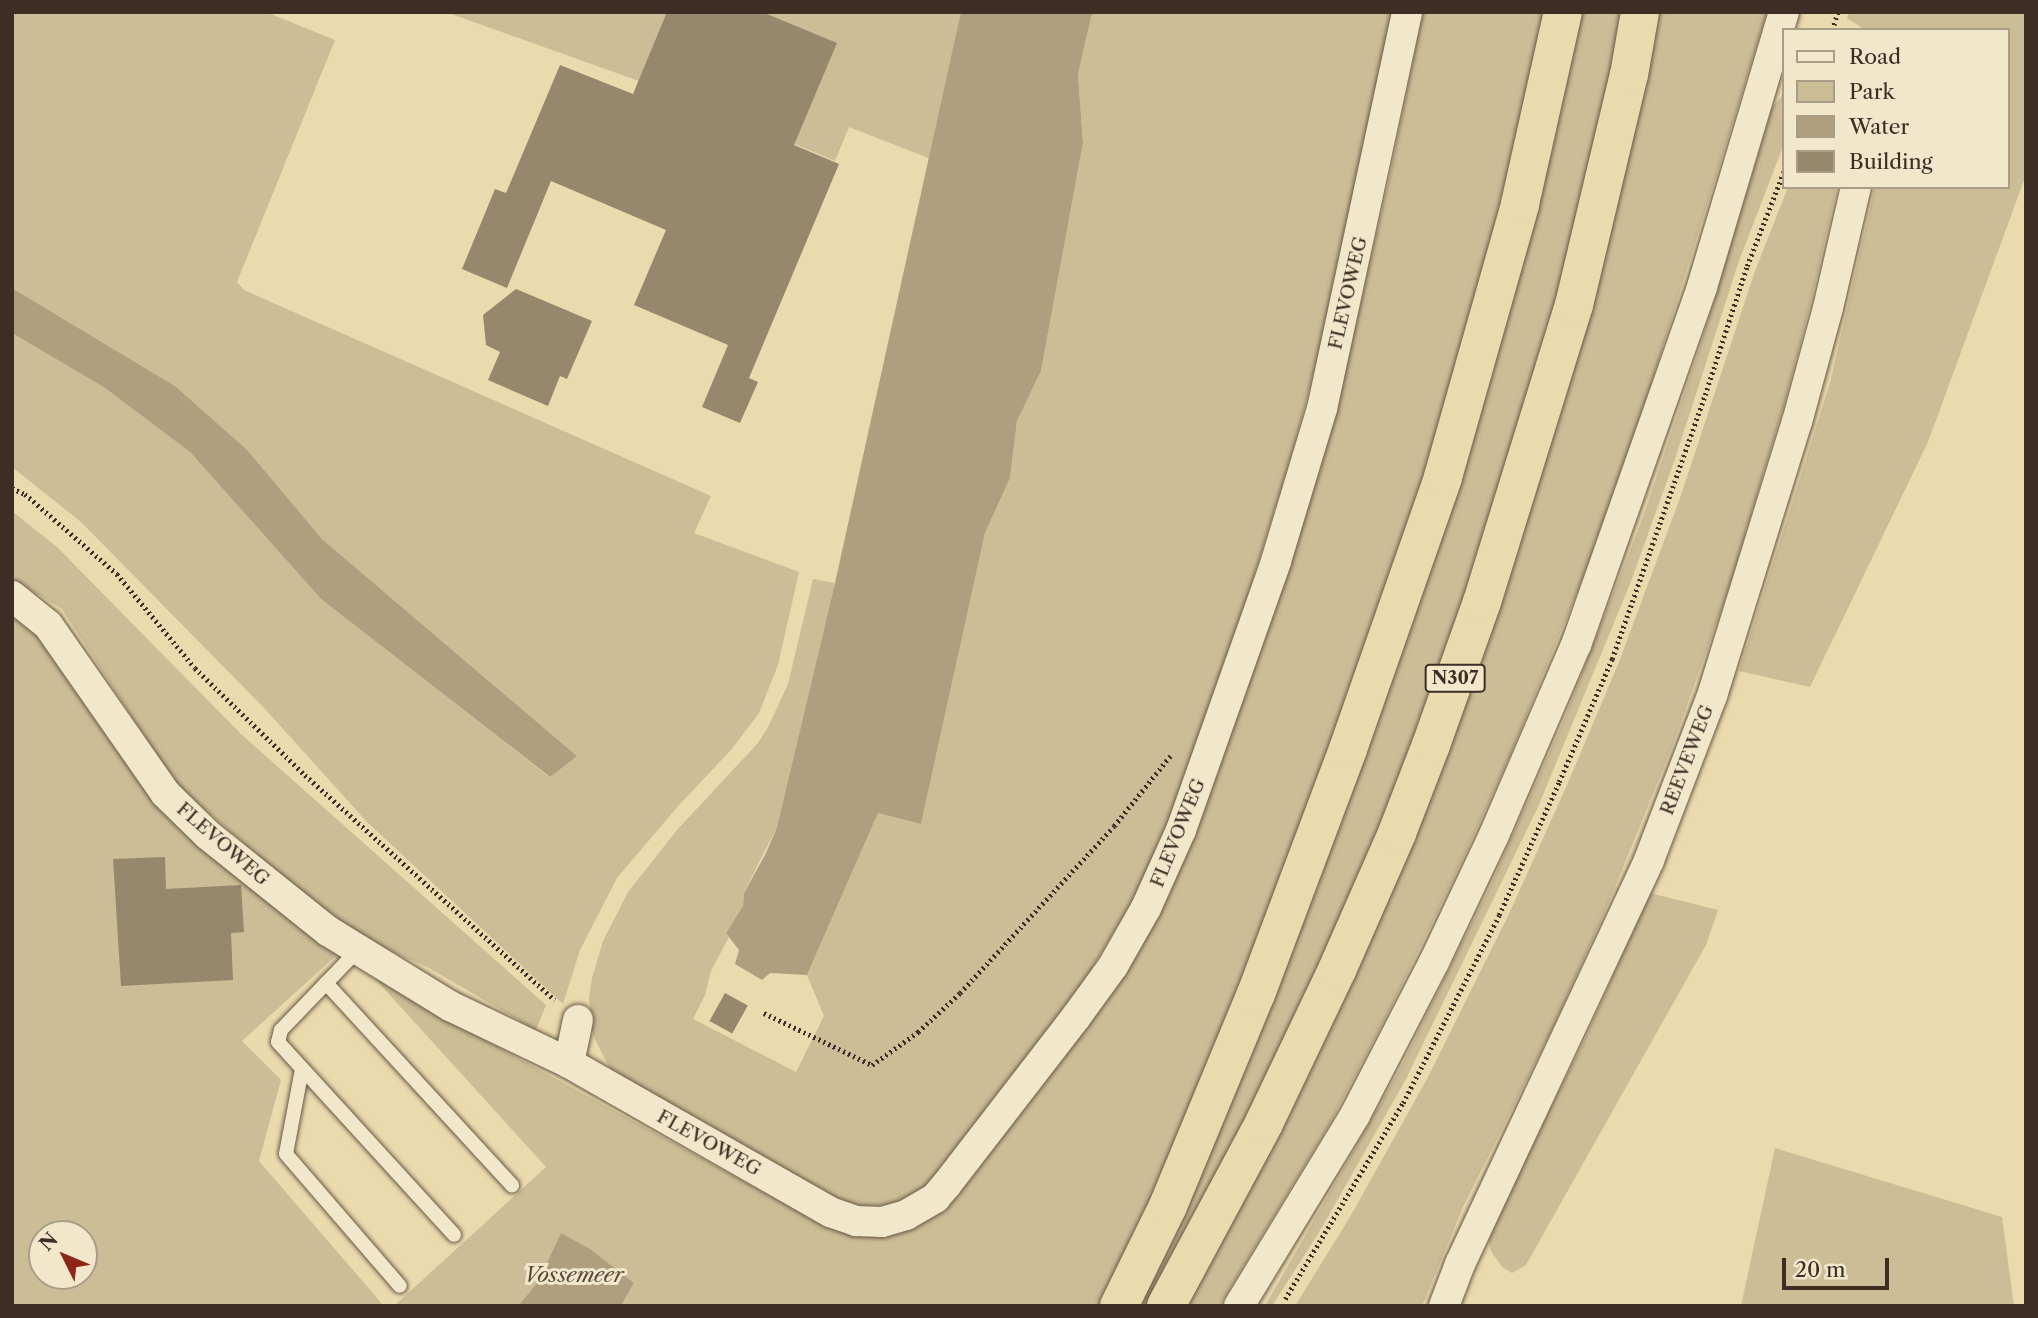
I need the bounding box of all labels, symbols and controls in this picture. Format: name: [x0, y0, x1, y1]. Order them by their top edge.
legend: [1783, 28, 2010, 189]
text: Road: [1849, 44, 1901, 69]
text: Park: [1849, 79, 1895, 104]
text: Water: [1849, 114, 1909, 139]
text: Building: [1849, 149, 1933, 174]
street label: FLEVOWEG: [1324, 234, 1372, 352]
road number: N307: [1424, 664, 1486, 692]
street label: REEVEWEG: [1656, 702, 1718, 818]
street label: FLEVOWEG: [1146, 775, 1210, 891]
street label: FLEVOWEG: [172, 798, 274, 890]
street label: FLEVOWEG: [653, 1105, 765, 1181]
north arrow: [28, 1220, 98, 1290]
text: N: [35, 1228, 63, 1256]
scale bar: [1786, 1244, 1893, 1288]
text: 20 m: [1795, 1257, 1846, 1282]
water label: Vossemeer: [524, 1262, 624, 1288]

